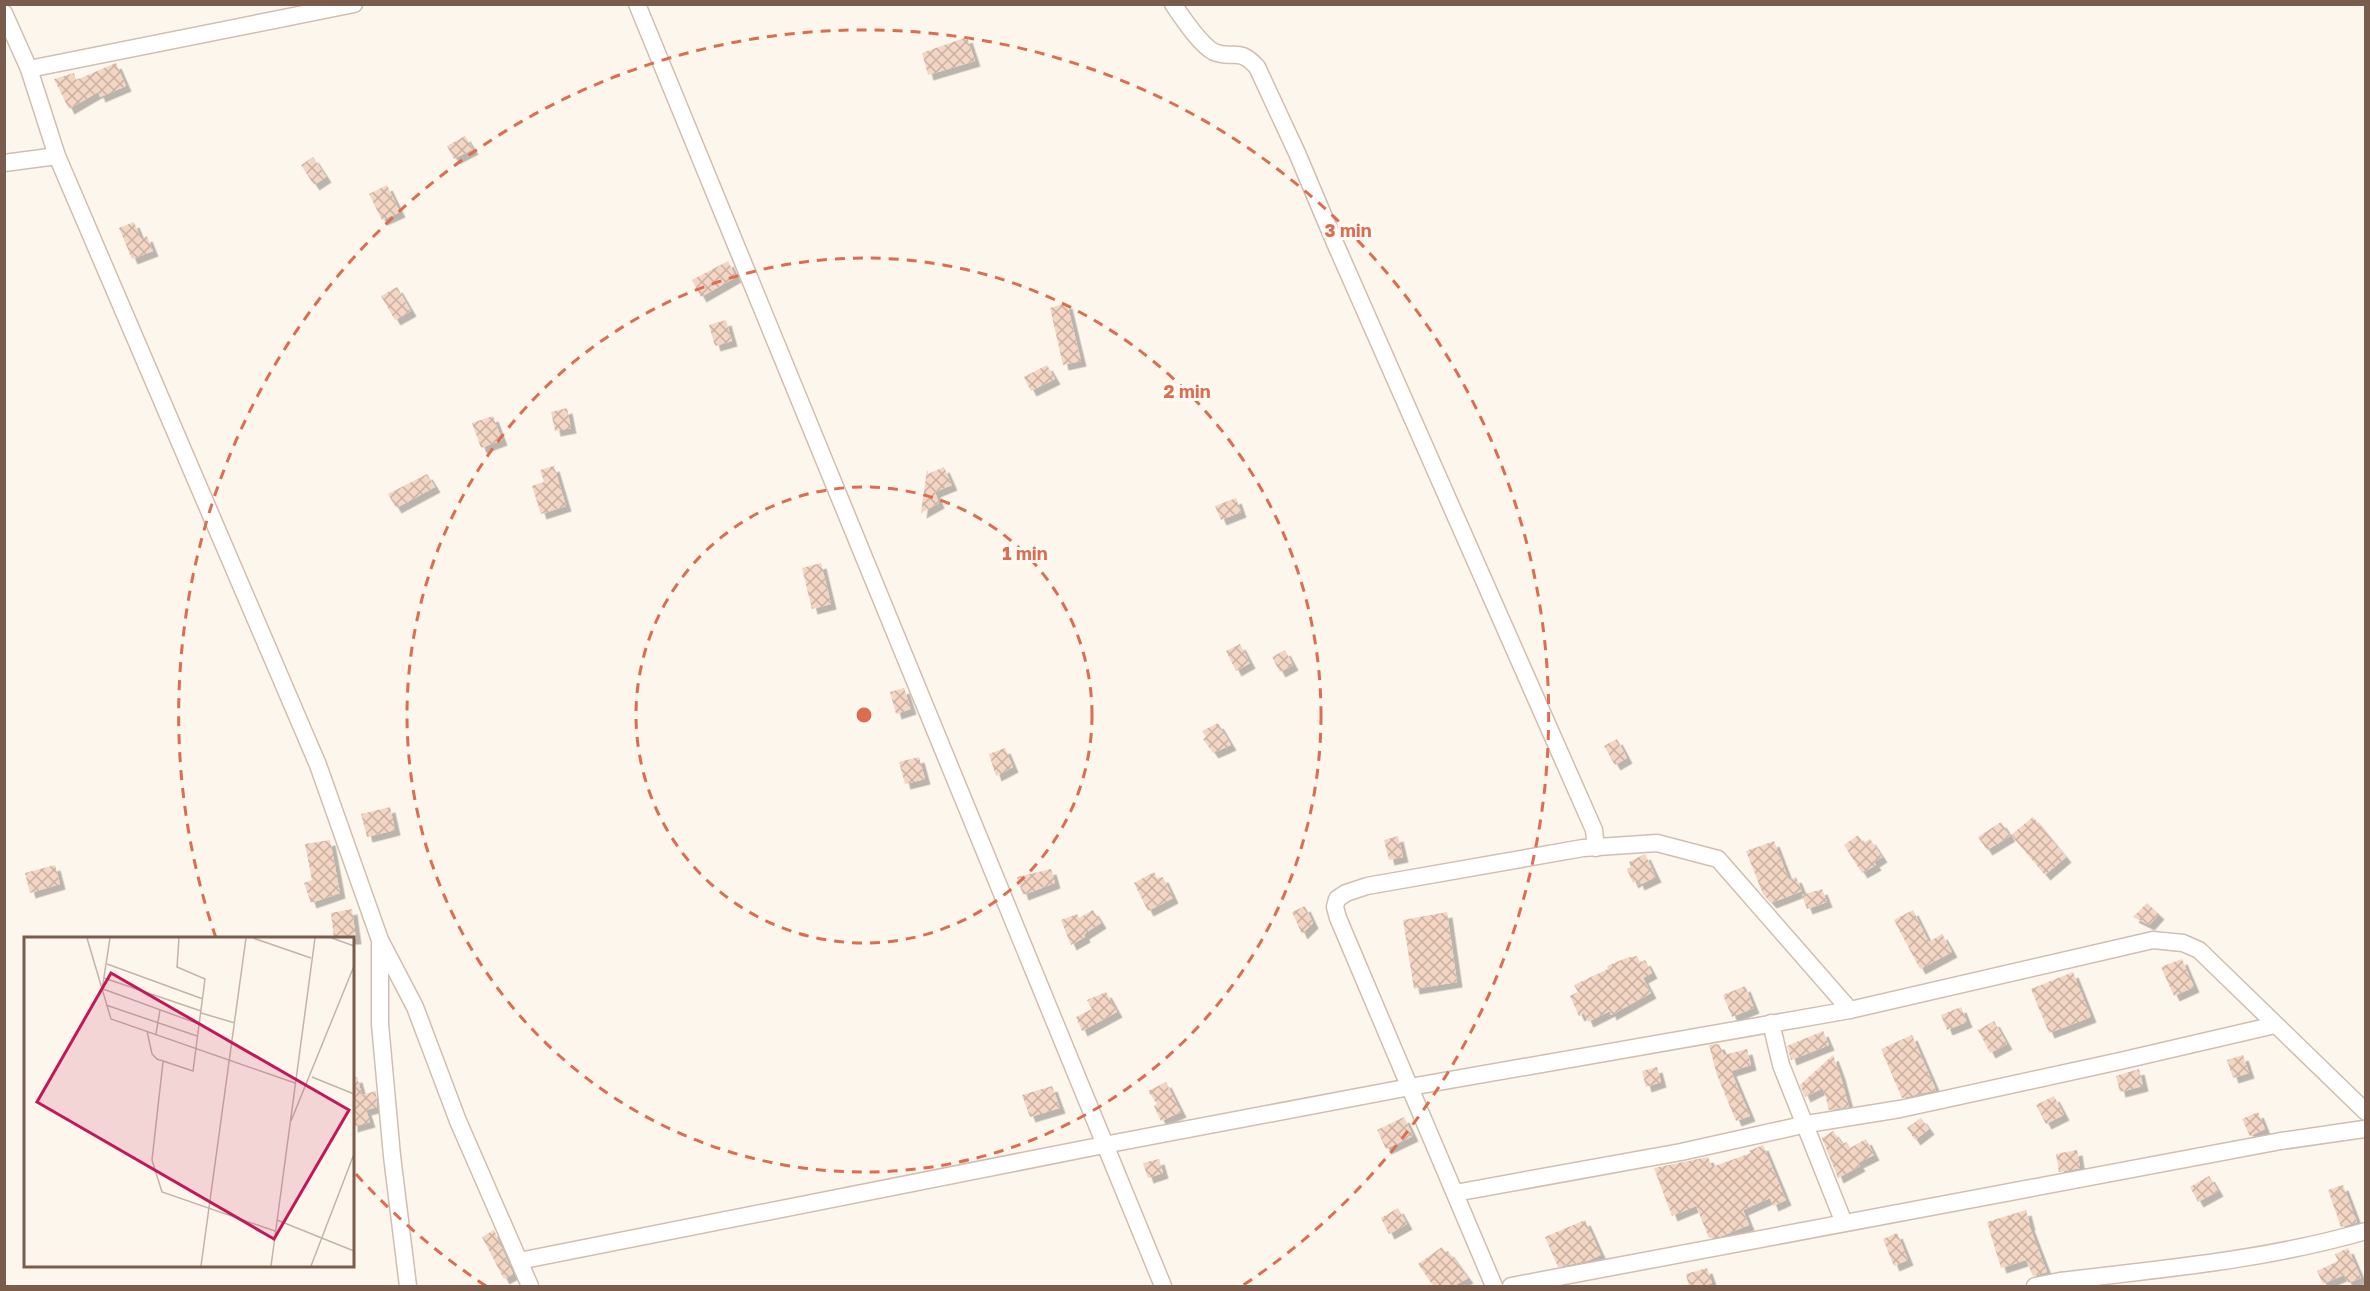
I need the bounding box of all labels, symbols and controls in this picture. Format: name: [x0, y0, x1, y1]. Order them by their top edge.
text: 3 min: [1324, 219, 1372, 241]
text: 2 min: [1163, 380, 1211, 402]
text: 1 min: [1002, 542, 1048, 564]
centre of rings: [854, 705, 874, 725]
inset map: [24, 937, 354, 1267]

